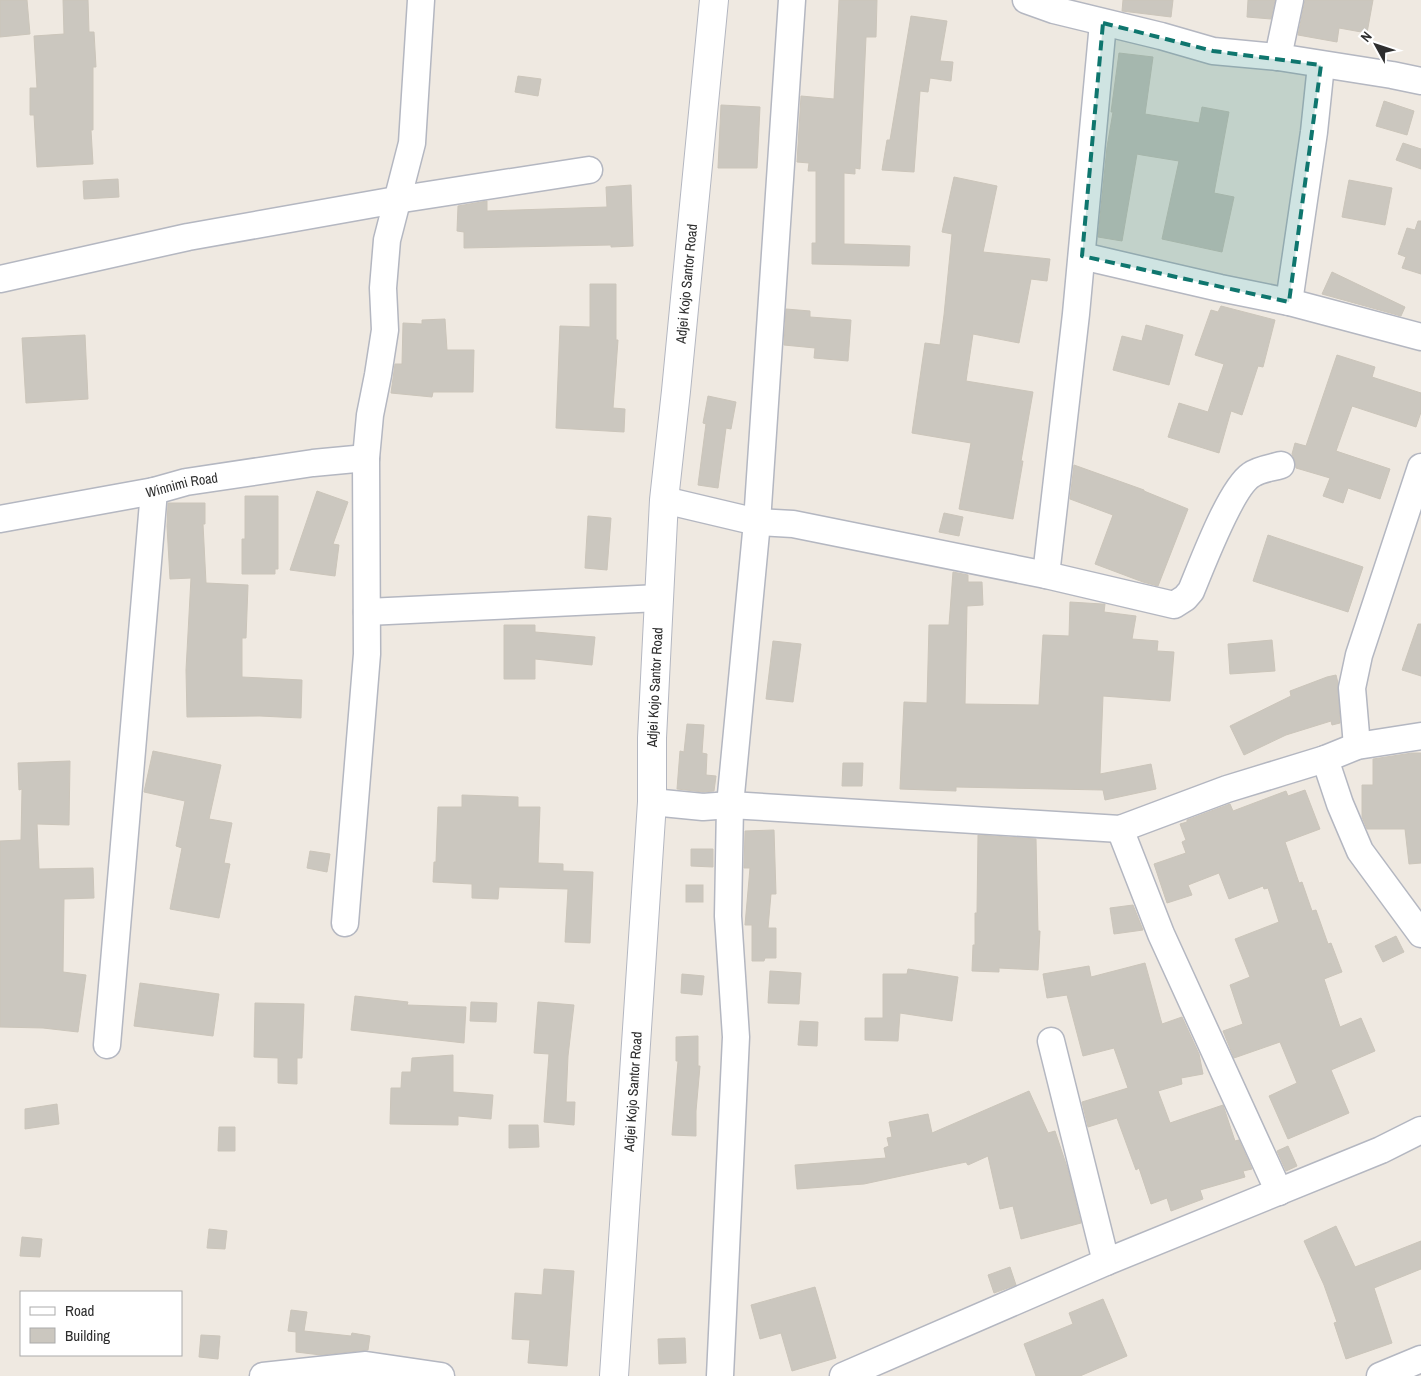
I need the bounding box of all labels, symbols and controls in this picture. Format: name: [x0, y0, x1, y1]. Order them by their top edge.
north arrow: [1351, 20, 1401, 70]
text: N: [1356, 28, 1376, 46]
street label: Adjei Kojo Santor Road: [672, 223, 701, 345]
street label: Winnimi Road: [144, 468, 219, 501]
street label: Adjei Kojo Santor Road: [643, 627, 667, 748]
street label: Adjei Kojo Santor Road: [620, 1031, 646, 1153]
legend: [20, 1291, 182, 1356]
text: Road: [65, 1300, 94, 1321]
text: Building: [65, 1325, 110, 1346]

